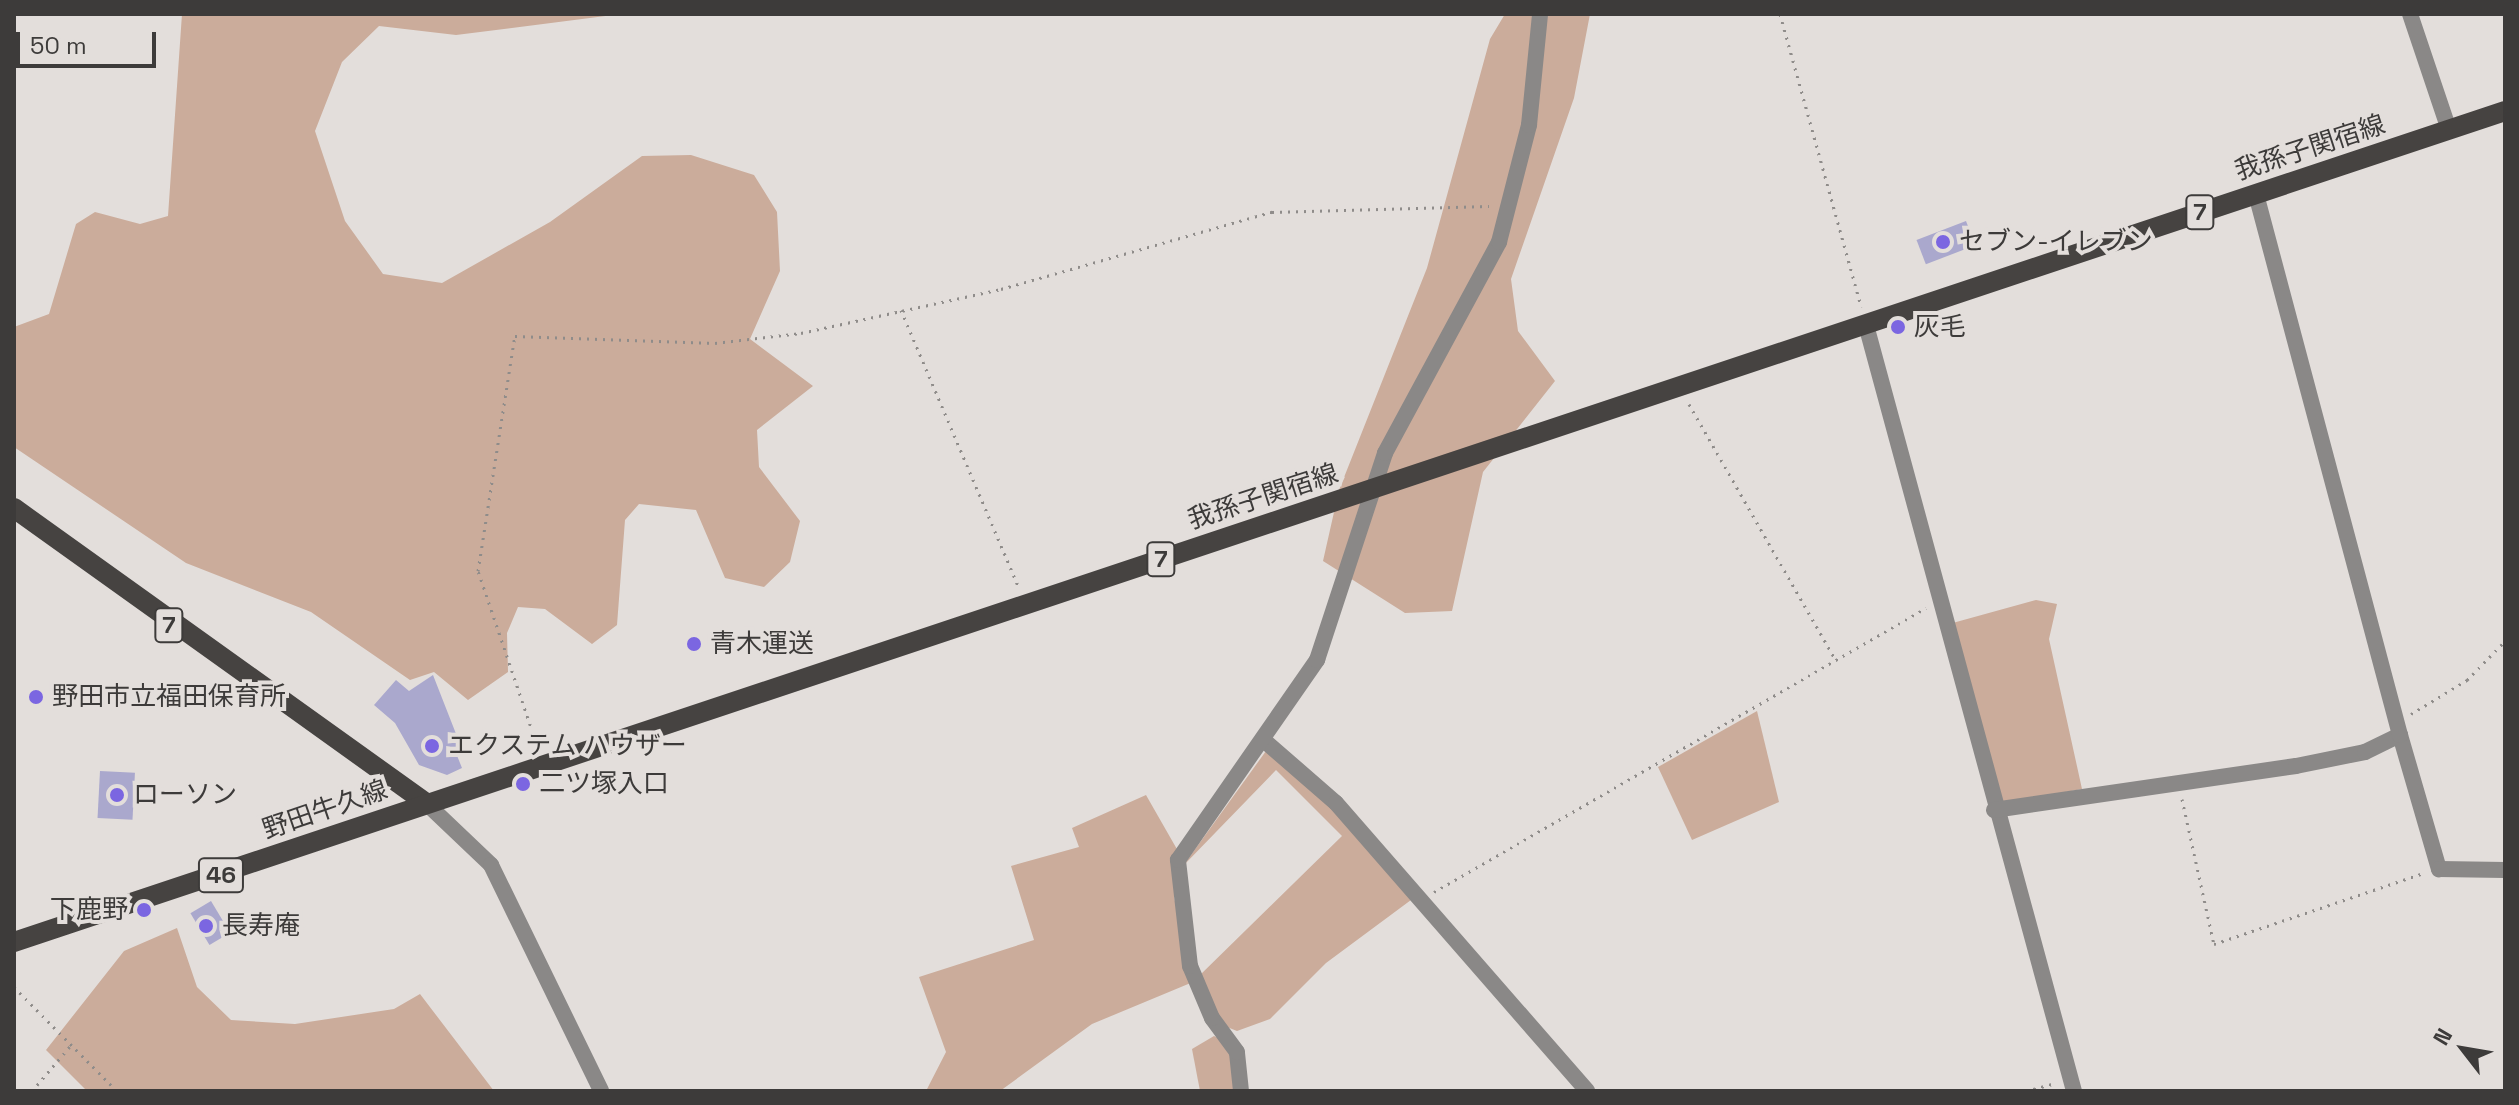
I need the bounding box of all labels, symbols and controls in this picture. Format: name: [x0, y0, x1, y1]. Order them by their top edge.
scale bar: [20, 16, 160, 66]
text: 50 m: [30, 30, 87, 61]
street label: 我孫子関宿線: [2231, 109, 2389, 187]
road number: 7: [2184, 192, 2216, 232]
place label: セブン-イレブン: [1959, 226, 2153, 258]
marker: セブン-イレブン: [1934, 233, 1952, 251]
place label: 灰毛: [1914, 311, 1966, 343]
marker: 灰毛: [1889, 318, 1907, 336]
street label: 我孫子関宿線: [1184, 458, 1342, 536]
road number: 7: [1145, 539, 1177, 579]
road number: 7: [153, 605, 185, 645]
place label: 青木運送: [710, 628, 814, 660]
marker: 青木運送: [685, 635, 703, 653]
place label: 野田市立福田保育所: [52, 681, 286, 713]
marker: 野田市立福田保育所: [27, 688, 45, 706]
place label: エクステム ハウザー: [448, 730, 689, 762]
marker: エクステム ハウザー: [423, 737, 441, 755]
place label: 二ツ塚入口: [539, 768, 669, 800]
street label: 野田牛久線: [258, 774, 392, 846]
marker: 二ツ塚入口: [514, 775, 532, 793]
place label: ローソン: [133, 779, 237, 811]
marker: ローソン: [108, 786, 126, 804]
road number: 46: [197, 855, 245, 895]
place label: 下鹿野: [50, 894, 128, 926]
marker: 下鹿野: [135, 901, 153, 919]
place label: 長寿庵: [222, 910, 300, 942]
marker: 長寿庵: [197, 917, 215, 935]
north arrow: [2423, 1009, 2503, 1089]
text: N: [2427, 1023, 2458, 1050]

